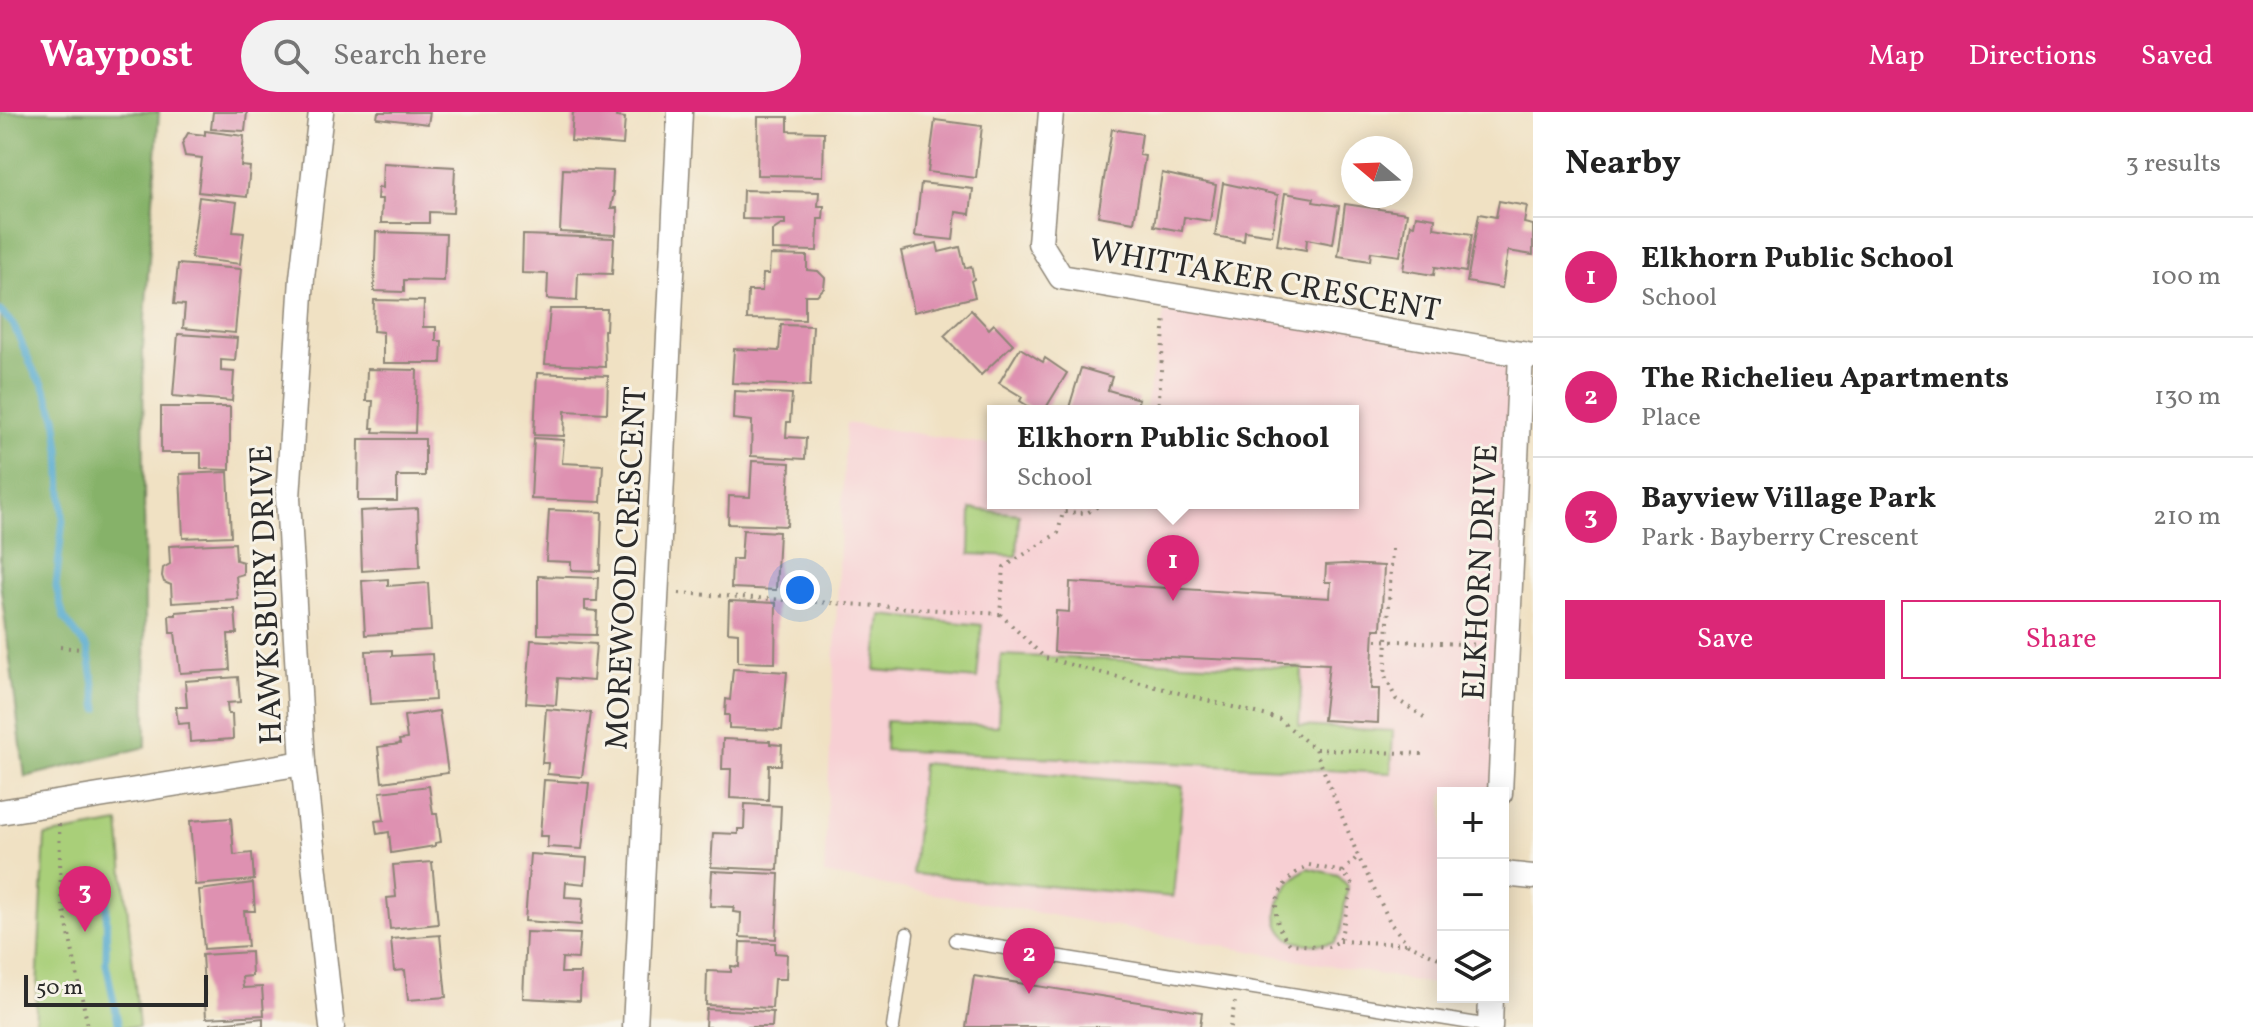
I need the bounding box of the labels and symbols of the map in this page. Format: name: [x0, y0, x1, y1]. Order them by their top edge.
north arrow: [1341, 136, 1413, 208]
street label: WHITTAKER CRESCENT: [1085, 229, 1444, 335]
street label: MOREWOOD CRESCENT: [597, 385, 659, 751]
street label: ELKHORN DRIVE: [1453, 443, 1511, 701]
street label: HAWKSBURY DRIVE: [241, 444, 295, 745]
pin: 1: [1147, 535, 1199, 601]
your location: [780, 570, 820, 610]
pin: 3: [59, 866, 111, 932]
pin: 2: [1003, 928, 1055, 994]
scale bar: [24, 971, 208, 1007]

